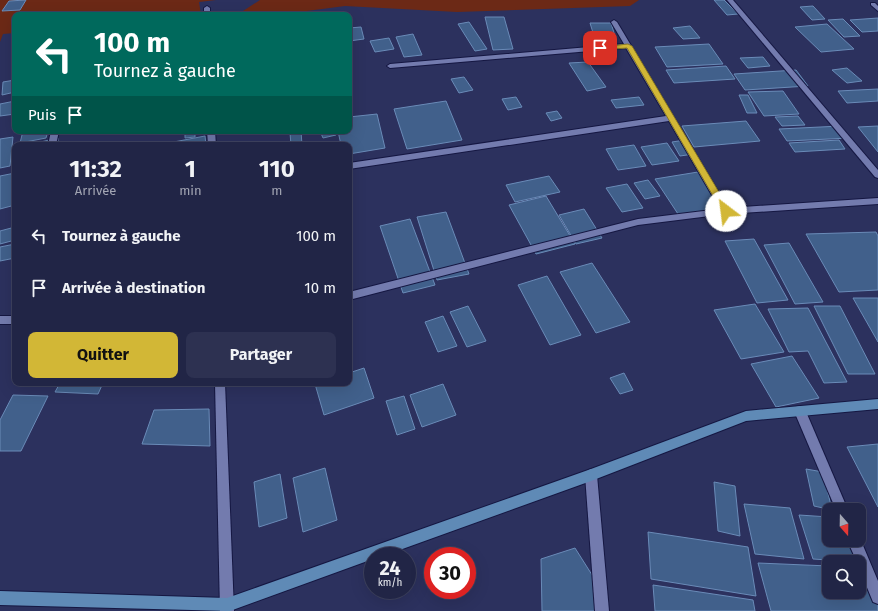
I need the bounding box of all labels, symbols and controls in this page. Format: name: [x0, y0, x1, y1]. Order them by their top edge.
text: 100 m: [94, 26, 170, 59]
icon: left: [28, 28, 80, 80]
pin: [583, 31, 617, 65]
icon: arrive: [589, 37, 611, 59]
text: Tournez à gauche: [94, 60, 236, 82]
icon: arrive: [64, 104, 86, 126]
text: Puis: [28, 106, 56, 124]
text: 11:32: [69, 155, 122, 183]
text: 1: [185, 155, 196, 183]
text: 110: [259, 155, 295, 183]
text: Arrivée: [75, 183, 116, 198]
text: min: [179, 183, 202, 198]
text: m: [271, 183, 282, 198]
position arrow: [705, 190, 747, 232]
icon: left: [28, 225, 50, 247]
text: Tournez à gauche: [62, 227, 181, 245]
text: 100 m: [296, 227, 336, 245]
icon: arrive: [28, 277, 50, 299]
text: Arrivée à destination: [62, 279, 205, 297]
text: 10 m: [304, 279, 336, 297]
button: Quitter: [28, 332, 178, 378]
button: Partager: [186, 332, 336, 378]
north arrow: [822, 503, 866, 547]
map controls: [822, 503, 866, 599]
speed limit sign: 30: [424, 547, 476, 599]
button: search: [822, 555, 866, 599]
text: 24: [379, 556, 401, 580]
text: km/h: [378, 577, 402, 589]

